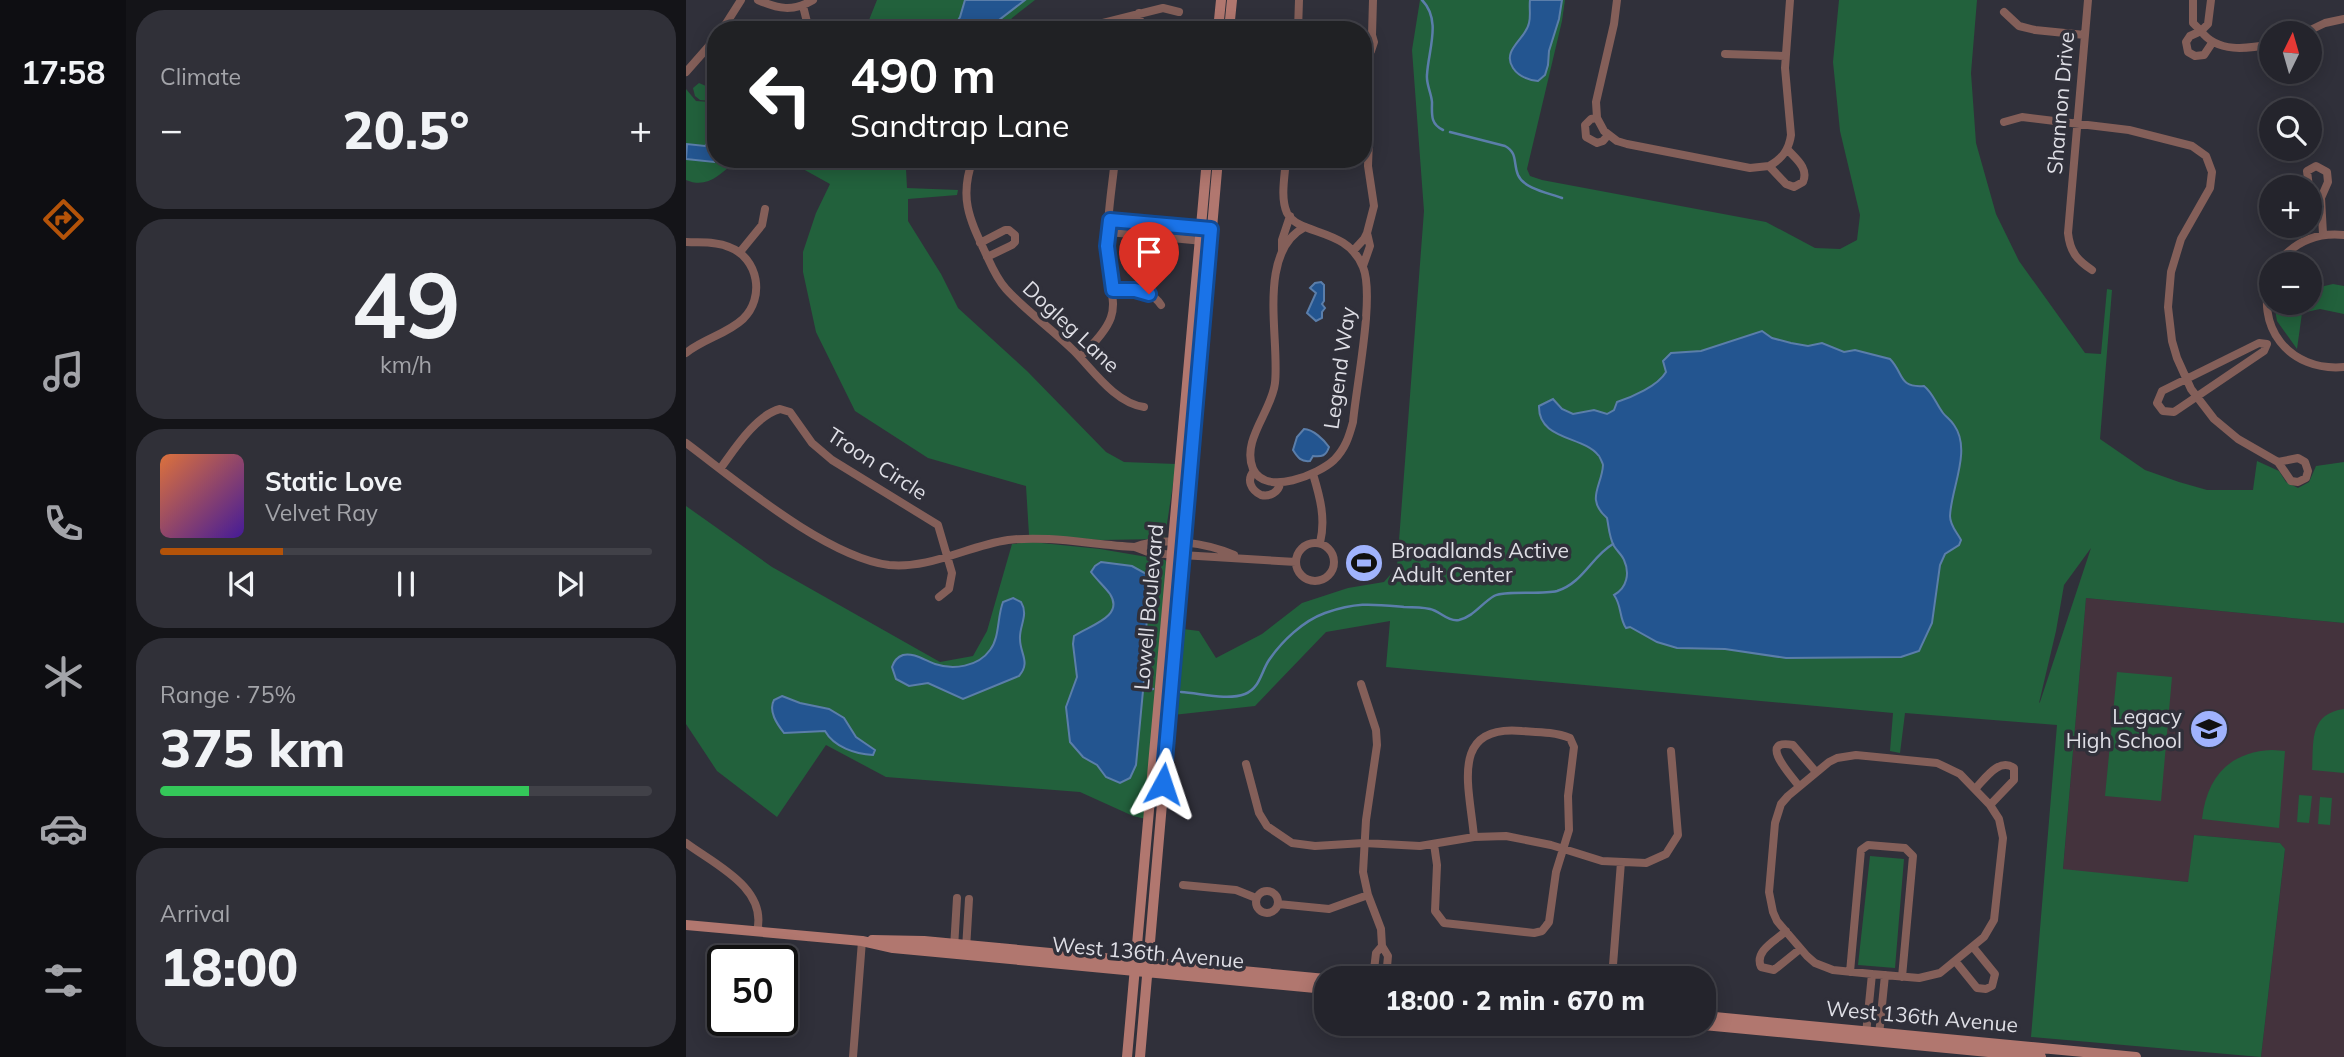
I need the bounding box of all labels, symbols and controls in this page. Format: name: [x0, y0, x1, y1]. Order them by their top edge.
north arrow: [2259, 21, 2322, 84]
map controls: [2259, 21, 2322, 315]
street label: Shannon Drive: [2041, 30, 2079, 175]
text: 490 m: [850, 44, 996, 105]
icon: left: [735, 49, 826, 140]
text: 17:58: [21, 52, 105, 92]
text: Climate: [160, 62, 241, 91]
text: 20.5°: [342, 97, 470, 162]
button: search: [2259, 98, 2322, 161]
text: −: [160, 105, 183, 153]
text: +: [629, 105, 652, 153]
text: Sandtrap Lane: [850, 105, 1069, 145]
button: +: [2259, 175, 2322, 238]
icon: directions: [39, 195, 88, 244]
pin: [1119, 222, 1179, 294]
icon: arrive: [1130, 233, 1168, 271]
text: 49: [351, 247, 461, 361]
button: −: [2259, 252, 2322, 315]
street label: Dogleg Lane: [1018, 275, 1125, 378]
street label: Legend Way: [1318, 305, 1360, 431]
icon: music: [39, 347, 88, 396]
text: km/h: [380, 350, 432, 379]
street label: Troon Circle: [823, 421, 932, 505]
text: Static Love: [265, 465, 402, 498]
text: Velvet Ray: [265, 498, 378, 527]
icon: phone: [39, 499, 88, 548]
street label: Lowell Boulevard: [1128, 523, 1168, 691]
place label: Broadlands Active Adult Center: [1391, 537, 1569, 587]
sports icon: Broadlands Active Adult Center: [1343, 542, 1385, 584]
icon: previous: [223, 565, 261, 603]
icon: pause: [387, 565, 425, 603]
icon: next: [551, 565, 589, 603]
icon: climate: [39, 652, 88, 701]
text: Range · 75%: [160, 680, 296, 709]
place label: Legacy High School: [2066, 703, 2182, 753]
school or university icon: Legacy High School: [2188, 708, 2230, 750]
text: 375 km: [160, 715, 345, 780]
position arrow: [1126, 747, 1200, 821]
icon: car: [39, 804, 88, 853]
text: Arrival: [160, 899, 230, 928]
street label: West 136th Avenue: [1051, 931, 1245, 973]
text: 18:00: [160, 934, 298, 999]
speed limit sign: 50: [707, 945, 798, 1036]
icon: filters: [39, 956, 88, 1005]
text: 18:00 · 2 min · 670 m: [1385, 984, 1645, 1017]
street label: West 136th Avenue: [1825, 995, 2019, 1037]

